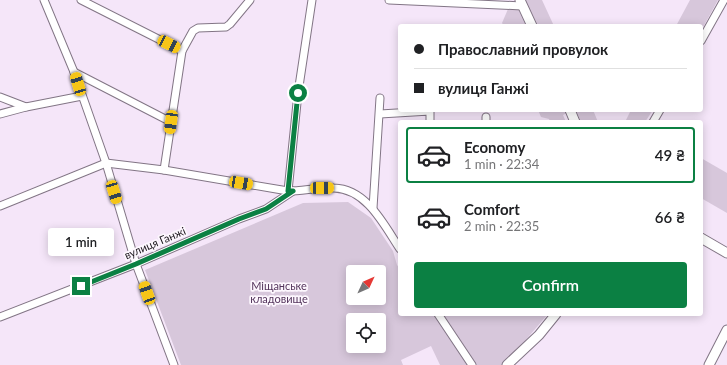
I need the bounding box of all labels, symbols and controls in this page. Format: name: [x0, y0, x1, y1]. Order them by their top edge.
car: [156, 33, 182, 55]
text: Православний провулок: [438, 40, 608, 58]
car: [69, 71, 87, 97]
text: вулиця Ганжі: [438, 79, 529, 97]
route start: [289, 84, 307, 102]
car: [163, 109, 179, 135]
icon: car: [416, 137, 452, 173]
text: Economy: [464, 138, 525, 156]
text: 49 ₴: [655, 146, 685, 164]
text: 1 min · 22:34: [464, 156, 539, 172]
car: [228, 175, 254, 191]
car: [105, 179, 123, 205]
car: [310, 182, 334, 194]
icon: car: [416, 199, 452, 235]
text: Comfort: [464, 200, 520, 218]
text: 66 ₴: [655, 208, 685, 226]
text: 2 min · 22:35: [464, 218, 539, 234]
street label: вулиця Ганжі: [122, 224, 188, 261]
callout: 1 min: [48, 228, 114, 256]
text: 1 min: [65, 234, 97, 250]
button: Confirm: [414, 262, 687, 308]
north arrow: [346, 265, 386, 305]
map controls: [346, 265, 386, 353]
route end: [72, 277, 90, 295]
park label: Міщанське кладовище: [250, 279, 308, 305]
car: [137, 280, 157, 306]
button: locate: [346, 313, 386, 353]

